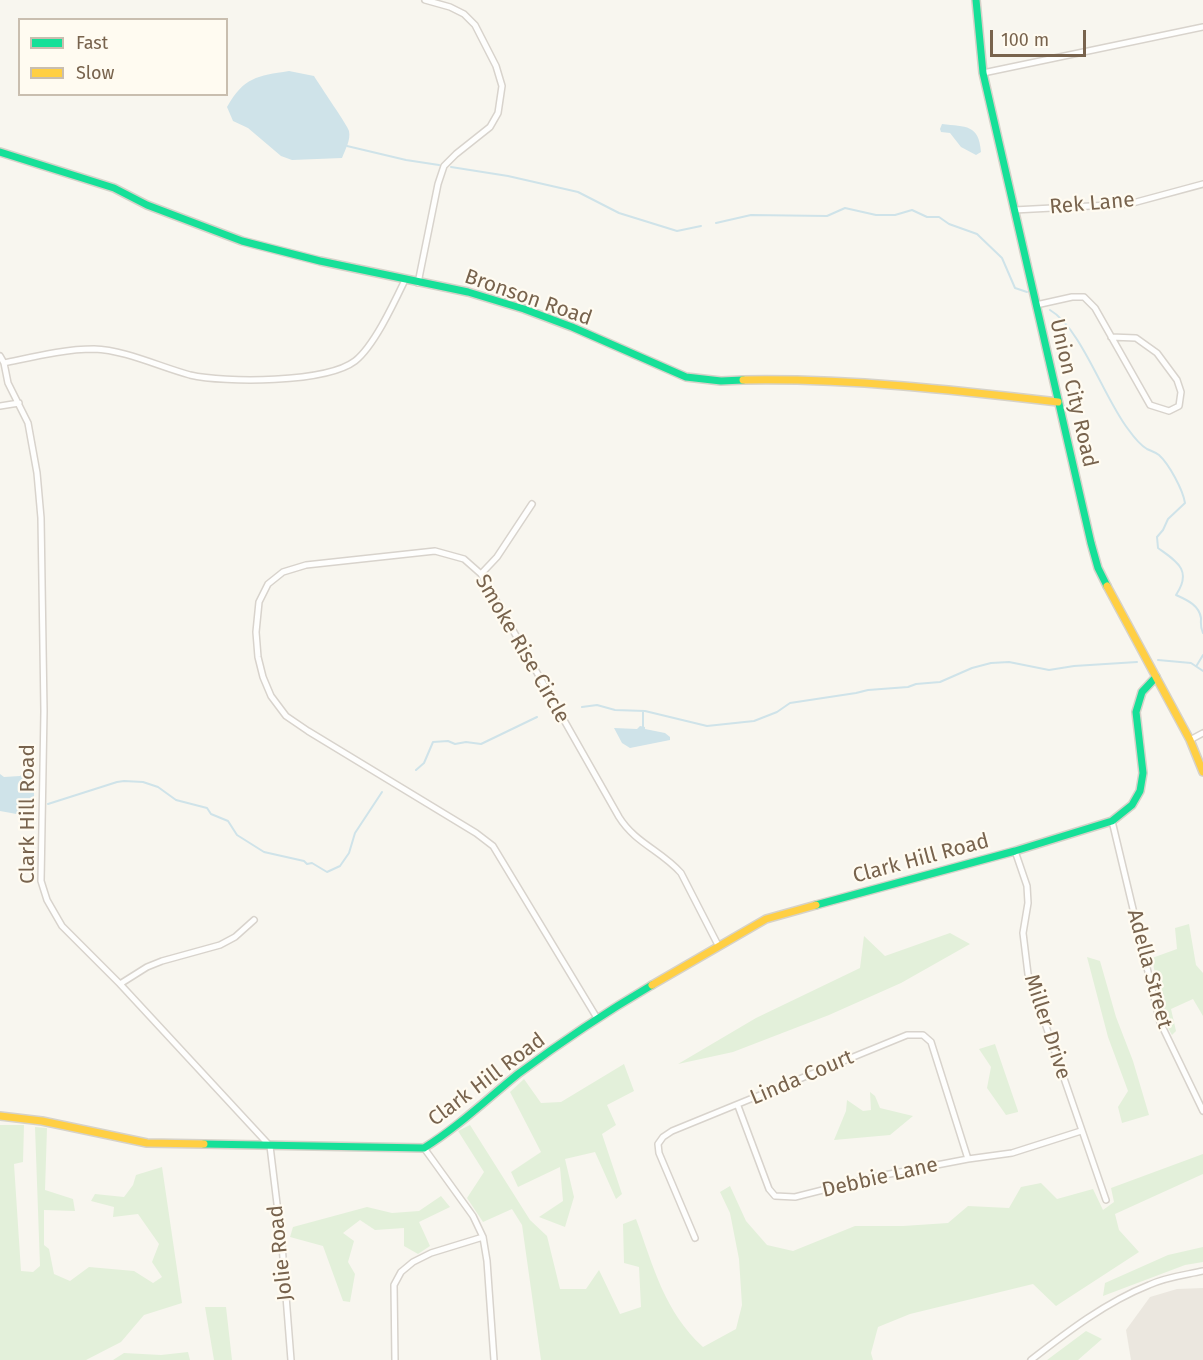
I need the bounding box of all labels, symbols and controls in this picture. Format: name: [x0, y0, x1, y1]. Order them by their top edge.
legend: [18, 18, 228, 96]
scale bar: [993, 18, 1089, 56]
text: 100 m: [1001, 29, 1049, 51]
text: Fast: [76, 32, 108, 54]
text: Slow: [76, 62, 114, 84]
street label: Rek Lane: [1048, 188, 1136, 220]
street label: Bronson Road: [461, 264, 595, 332]
street label: Union City Road: [1044, 316, 1102, 470]
street label: Smoke Rise Circle: [469, 570, 575, 728]
street label: Clark Hill Road: [15, 744, 41, 884]
street label: Clark Hill Road: [850, 829, 992, 889]
street label: Adella Street: [1121, 907, 1177, 1031]
street label: Miller Drive: [1018, 971, 1076, 1083]
street label: Clark Hill Road: [424, 1028, 550, 1132]
street label: Linda Court: [747, 1045, 857, 1111]
street label: Debbie Lane: [820, 1152, 940, 1204]
street label: Jolie Road: [263, 1204, 299, 1302]

